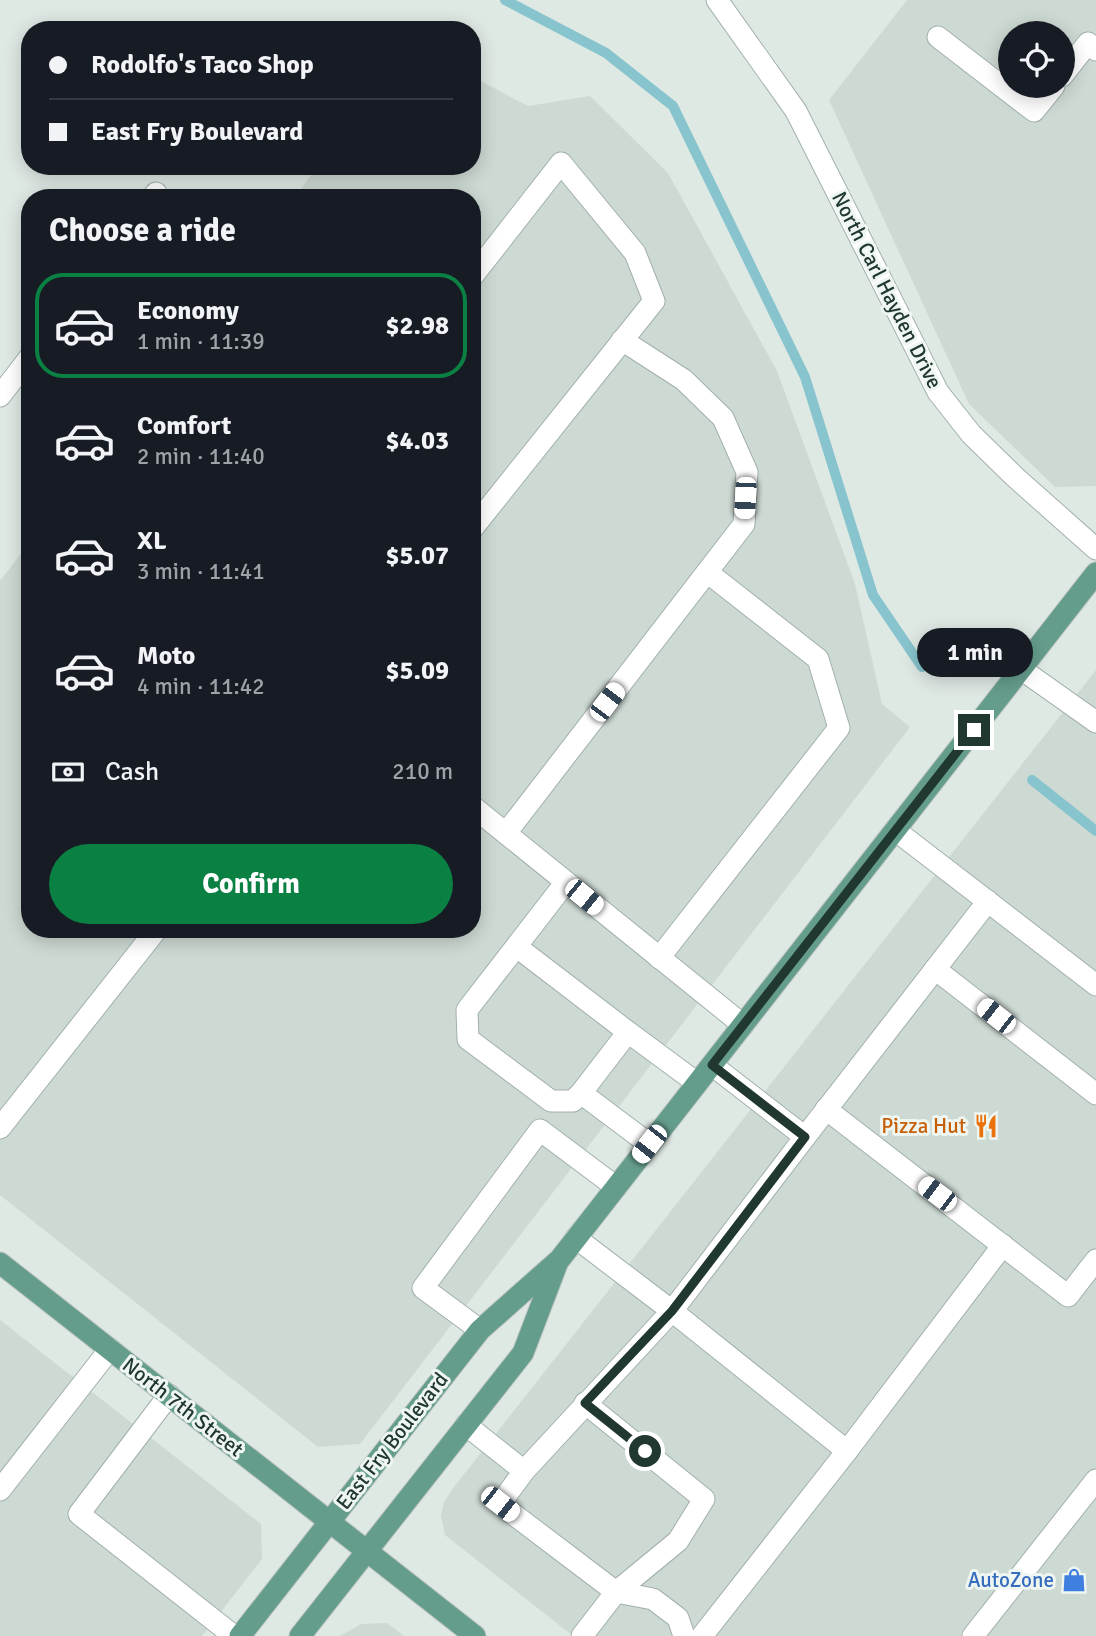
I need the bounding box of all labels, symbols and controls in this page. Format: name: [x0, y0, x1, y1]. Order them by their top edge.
map controls: [998, 21, 1075, 98]
button: locate: [998, 21, 1075, 98]
text: Rodolfo's Taco Shop: [91, 49, 314, 81]
text: East Fry Boulevard: [91, 116, 303, 148]
street label: North Carl Hayden Drive: [826, 187, 948, 393]
text: Choose a ride: [49, 211, 236, 250]
icon: car: [53, 294, 116, 357]
text: Economy: [137, 295, 239, 327]
text: $2.98: [385, 310, 449, 342]
text: 1 min · 11:39: [137, 327, 265, 356]
icon: car: [53, 409, 116, 472]
text: Comfort: [137, 410, 231, 442]
text: $4.03: [385, 425, 449, 457]
text: 2 min · 11:40: [137, 442, 265, 471]
car: [734, 476, 757, 520]
icon: car: [53, 524, 116, 587]
text: XL: [137, 525, 167, 557]
text: $5.07: [385, 540, 449, 572]
text: 3 min · 11:41: [137, 557, 265, 586]
callout: 1 min: [916, 628, 1032, 678]
text: 1 min: [947, 638, 1003, 667]
icon: car: [53, 639, 116, 702]
text: Moto: [137, 640, 195, 672]
text: $5.09: [385, 655, 449, 687]
text: 4 min · 11:42: [137, 672, 265, 701]
car: [586, 679, 629, 725]
route end: [958, 714, 990, 746]
icon: cash: [49, 753, 87, 791]
text: Cash: [105, 756, 159, 788]
text: 210 m: [392, 757, 453, 786]
button: Confirm: [49, 844, 453, 924]
car: [562, 876, 607, 918]
car: [973, 995, 1020, 1037]
restaurant icon: Pizza Hut: [972, 1112, 1000, 1140]
place label: Pizza Hut: [881, 1113, 966, 1139]
car: [628, 1121, 671, 1167]
car: [914, 1173, 961, 1215]
street label: North 7th Street: [117, 1352, 249, 1462]
street label: East Fry Boulevard: [330, 1367, 454, 1515]
route start: [629, 1435, 661, 1467]
car: [477, 1483, 524, 1525]
shop icon: AutoZone: [1060, 1566, 1088, 1594]
place label: AutoZone: [968, 1567, 1054, 1593]

